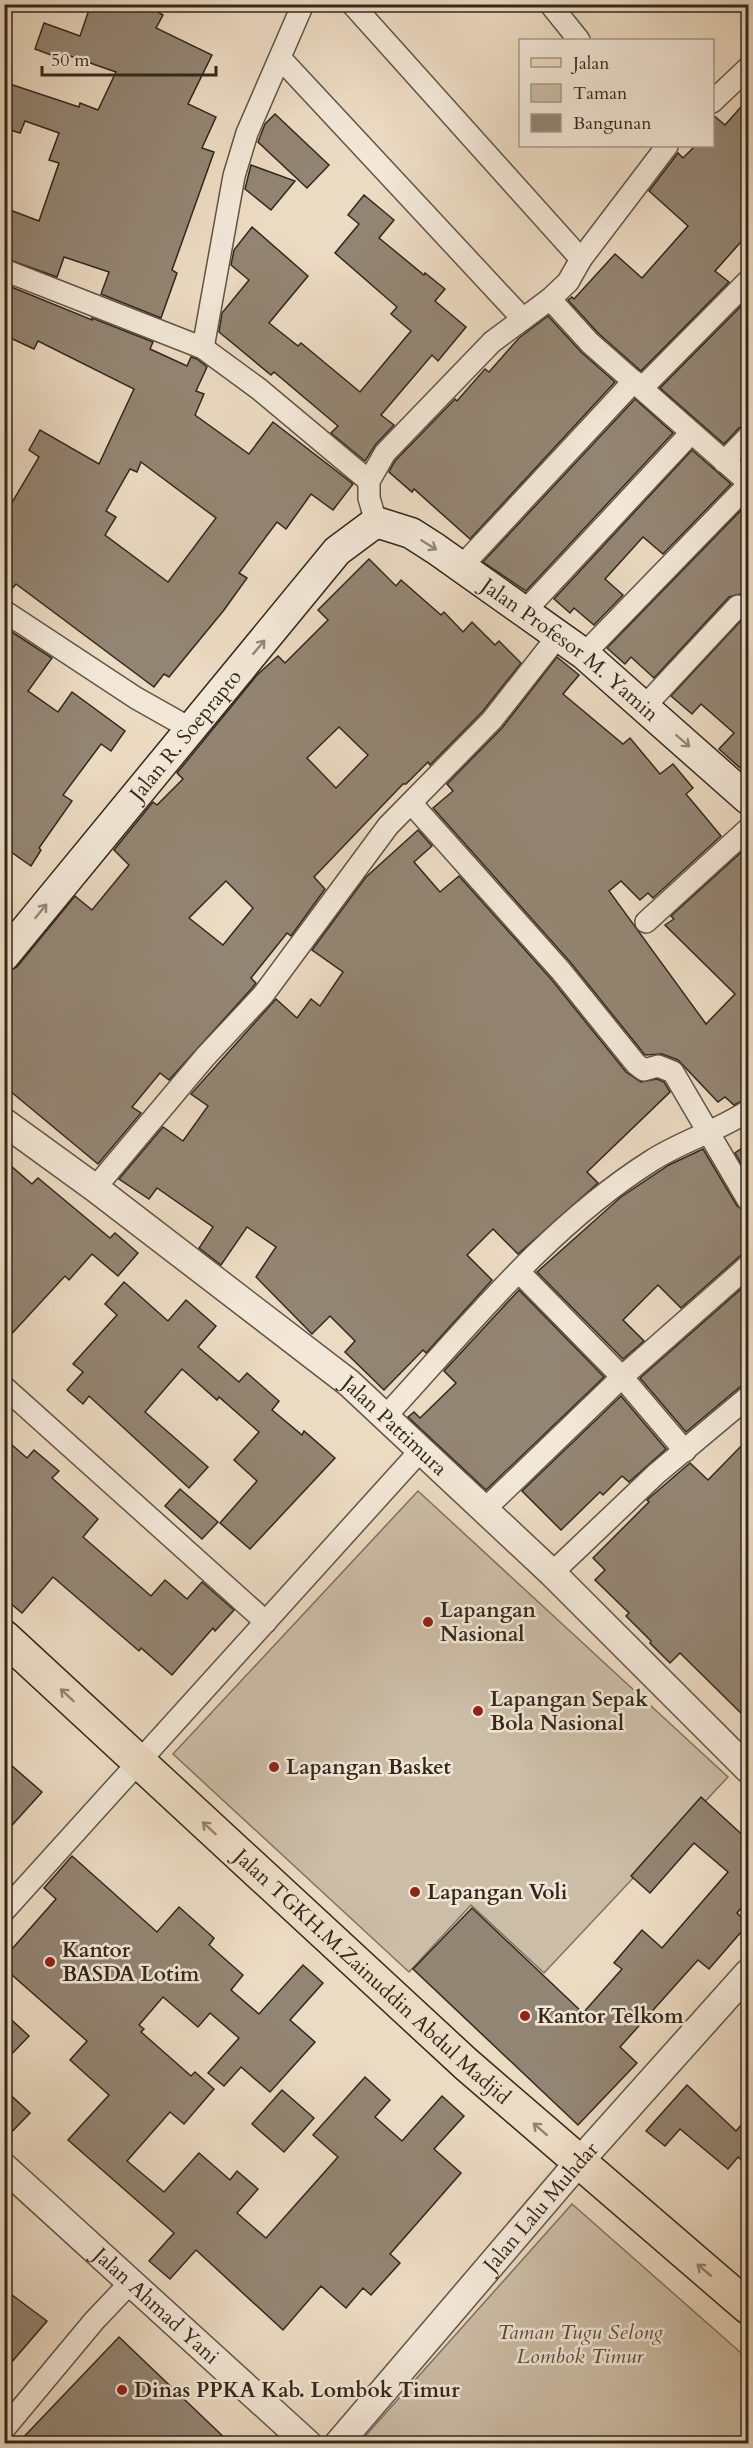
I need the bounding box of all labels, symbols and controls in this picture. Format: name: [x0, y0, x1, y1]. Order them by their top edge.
scale bar: [42, 39, 216, 77]
legend: [519, 39, 714, 147]
text: 50 m: [51, 48, 90, 73]
text: Jalan: [570, 51, 610, 76]
text: Taman: [573, 81, 628, 106]
text: Bangunan: [573, 111, 652, 136]
one-way arrow: [420, 539, 437, 551]
street label: Jalan Profesor M. Yamin: [473, 569, 665, 728]
one-way arrow: [252, 639, 265, 655]
street label: Jalan R. Soeprapto: [121, 663, 248, 809]
one-way arrow: [675, 734, 690, 748]
one-way arrow: [35, 903, 48, 919]
street label: Jalan Pattimura: [334, 1367, 454, 1482]
place label: Lapangan Nasional: [440, 1596, 537, 1649]
marker: Lapangan Nasional: [421, 1615, 435, 1629]
place label: Lapangan Sepak Bola Nasional: [490, 1685, 648, 1738]
one-way arrow: [60, 1688, 75, 1702]
marker: Lapangan Sepak Bola Nasional: [471, 1704, 485, 1718]
place label: Lapangan Basket: [286, 1753, 452, 1782]
marker: Lapangan Basket: [267, 1760, 281, 1774]
one-way arrow: [202, 1821, 217, 1835]
street label: Jalan TGKH.M.Zainuddin Abdul Madjid: [225, 1840, 517, 2111]
place label: Lapangan Voli: [427, 1878, 568, 1907]
marker: Lapangan Voli: [408, 1885, 422, 1899]
place label: Kantor BASDA Lotim: [62, 1936, 200, 1989]
marker: Kantor BASDA Lotim: [43, 1955, 57, 1969]
place label: Kantor Telkom: [537, 2002, 684, 2031]
marker: Kantor Telkom: [518, 2009, 532, 2023]
one-way arrow: [533, 2122, 548, 2136]
street label: Jalan Lalu Muhdar: [475, 2135, 605, 2281]
street label: Jalan Ahmad Yani: [85, 2239, 226, 2371]
one-way arrow: [696, 2263, 712, 2276]
park label: Taman Tugu Selong Lombok Timur: [497, 2318, 663, 2371]
place label: Dinas PPKA Kab. Lombok Timur: [134, 2376, 460, 2405]
marker: Dinas PPKA Kab. Lombok Timur: [115, 2383, 129, 2397]

